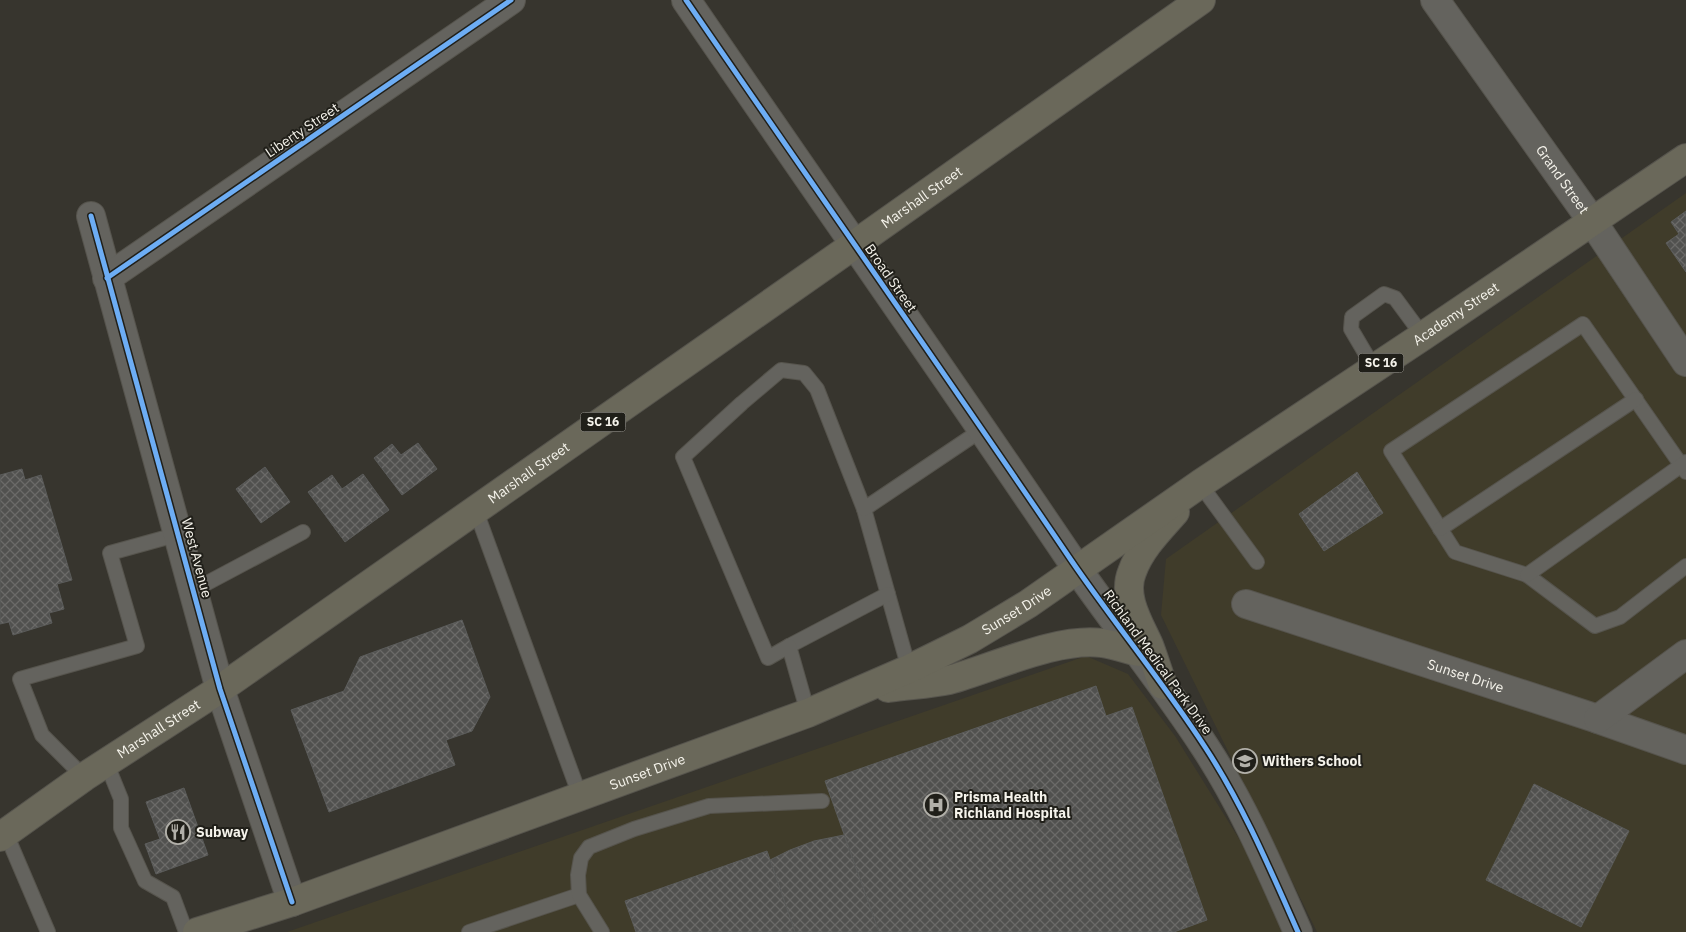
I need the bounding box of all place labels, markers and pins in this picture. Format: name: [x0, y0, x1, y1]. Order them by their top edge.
school or university icon: Withers School: [1232, 748, 1258, 774]
place label: Withers School: [1262, 752, 1362, 770]
place label: Prisma Health Richland Hospital: [954, 788, 1071, 822]
hospital icon: Prisma Health Richland Hospital: [923, 792, 949, 818]
restaurant icon: Subway: [165, 819, 191, 845]
place label: Subway: [196, 823, 249, 841]

